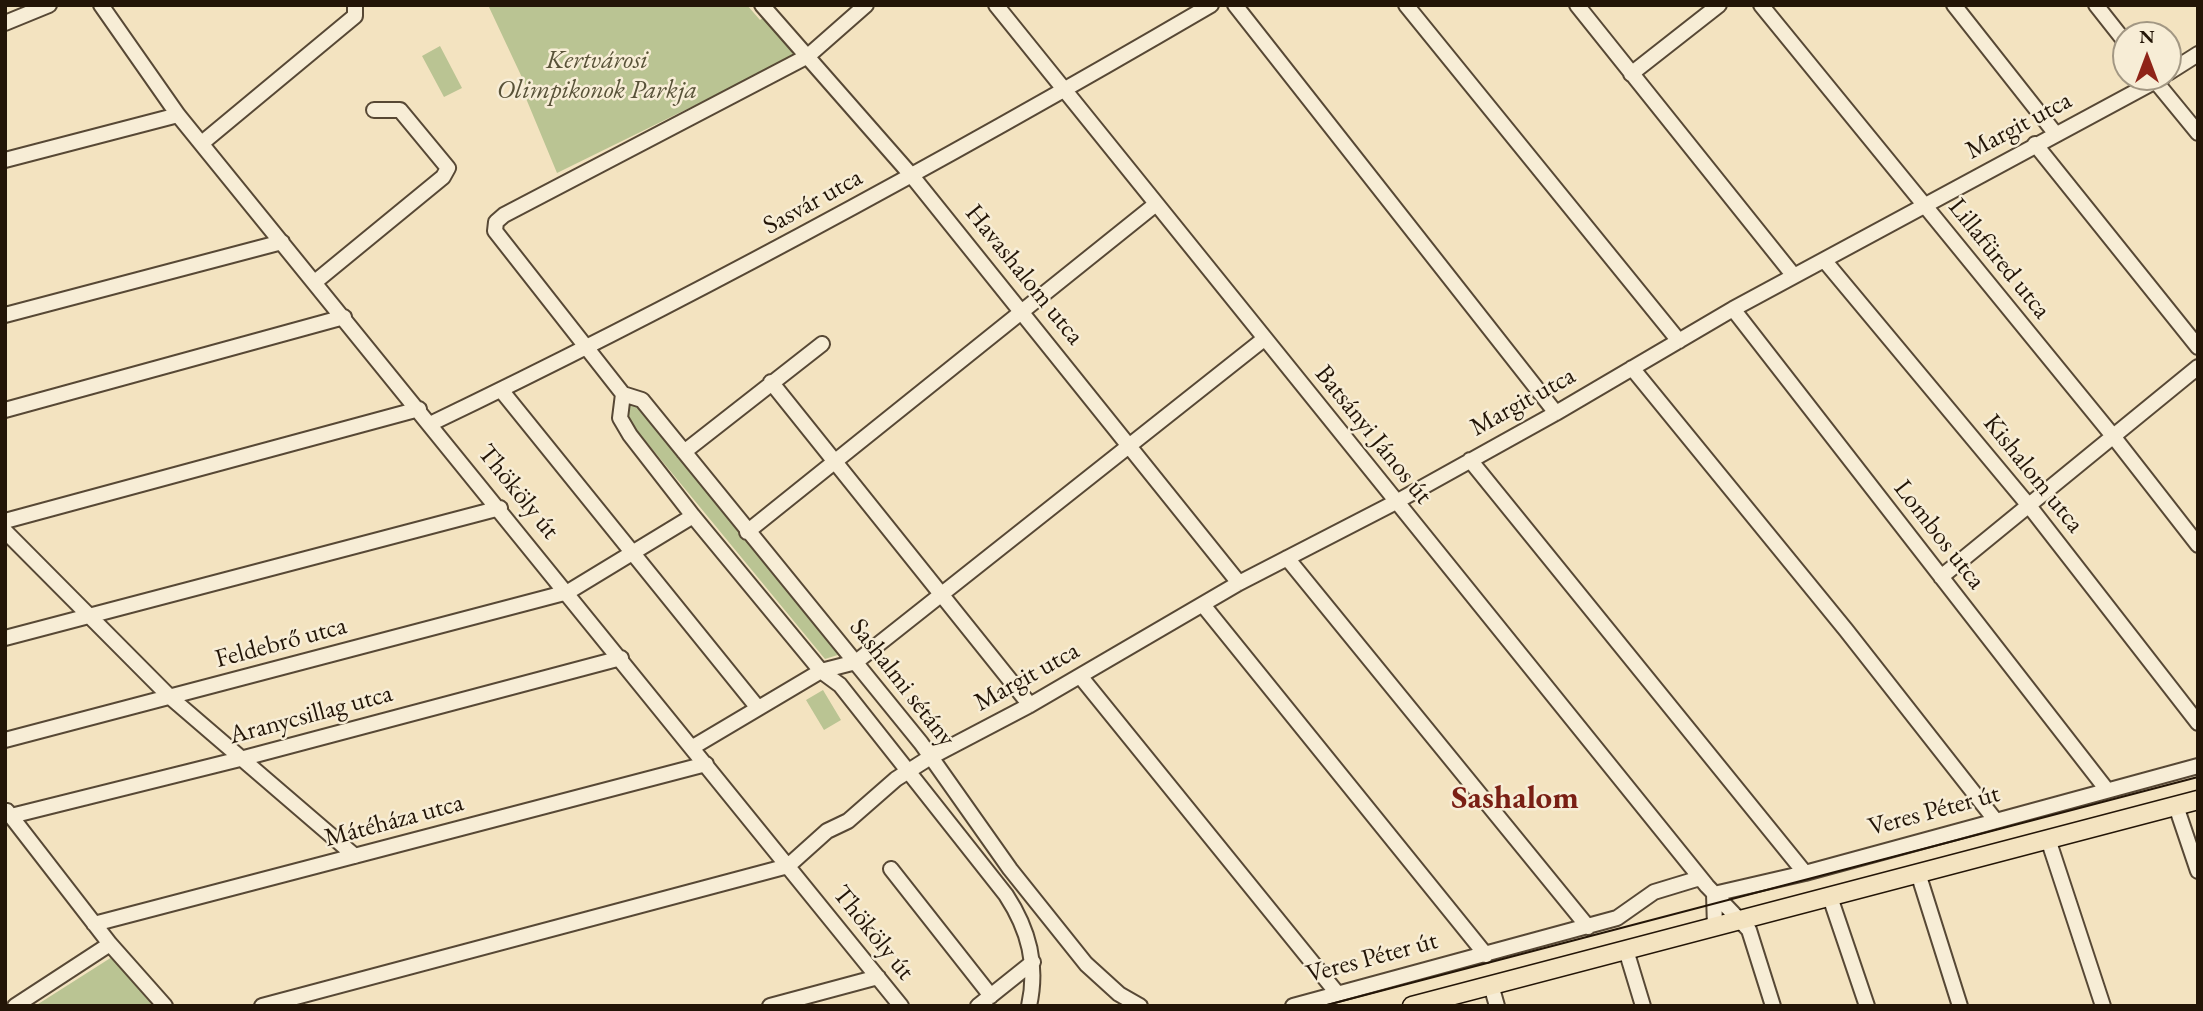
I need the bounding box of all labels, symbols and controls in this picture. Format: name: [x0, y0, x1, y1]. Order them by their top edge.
north arrow: [2112, 21, 2182, 91]
text: N: [2139, 24, 2155, 49]
park label: Kertvárosi Olimpikonok Parkja: [497, 45, 697, 106]
street label: Margit utca: [1961, 85, 2077, 167]
street label: Sasvár utca: [758, 162, 868, 242]
street label: Lillafüred utca: [1941, 193, 2057, 325]
street label: Havashalom utca: [958, 199, 1090, 351]
street label: Batsányi János út: [1308, 359, 1438, 511]
street label: Margit utca: [1465, 360, 1581, 444]
street label: Kishalom utca: [1976, 409, 2090, 539]
street label: Thököly út: [470, 438, 566, 546]
street label: Lombos utca: [1887, 474, 1991, 596]
street label: Feldebrő utca: [212, 610, 350, 676]
street label: Sashalmi sétány: [842, 613, 962, 753]
street label: Margit utca: [969, 635, 1085, 719]
street label: Aranycsillag utca: [226, 678, 396, 752]
district label: Sashalom: [1451, 779, 1579, 819]
street label: Veres Péter út: [1865, 779, 2003, 843]
street label: Mátéháza utca: [321, 787, 467, 855]
street label: Thököly út: [825, 879, 921, 987]
street label: Veres Péter út: [1303, 926, 1441, 990]

